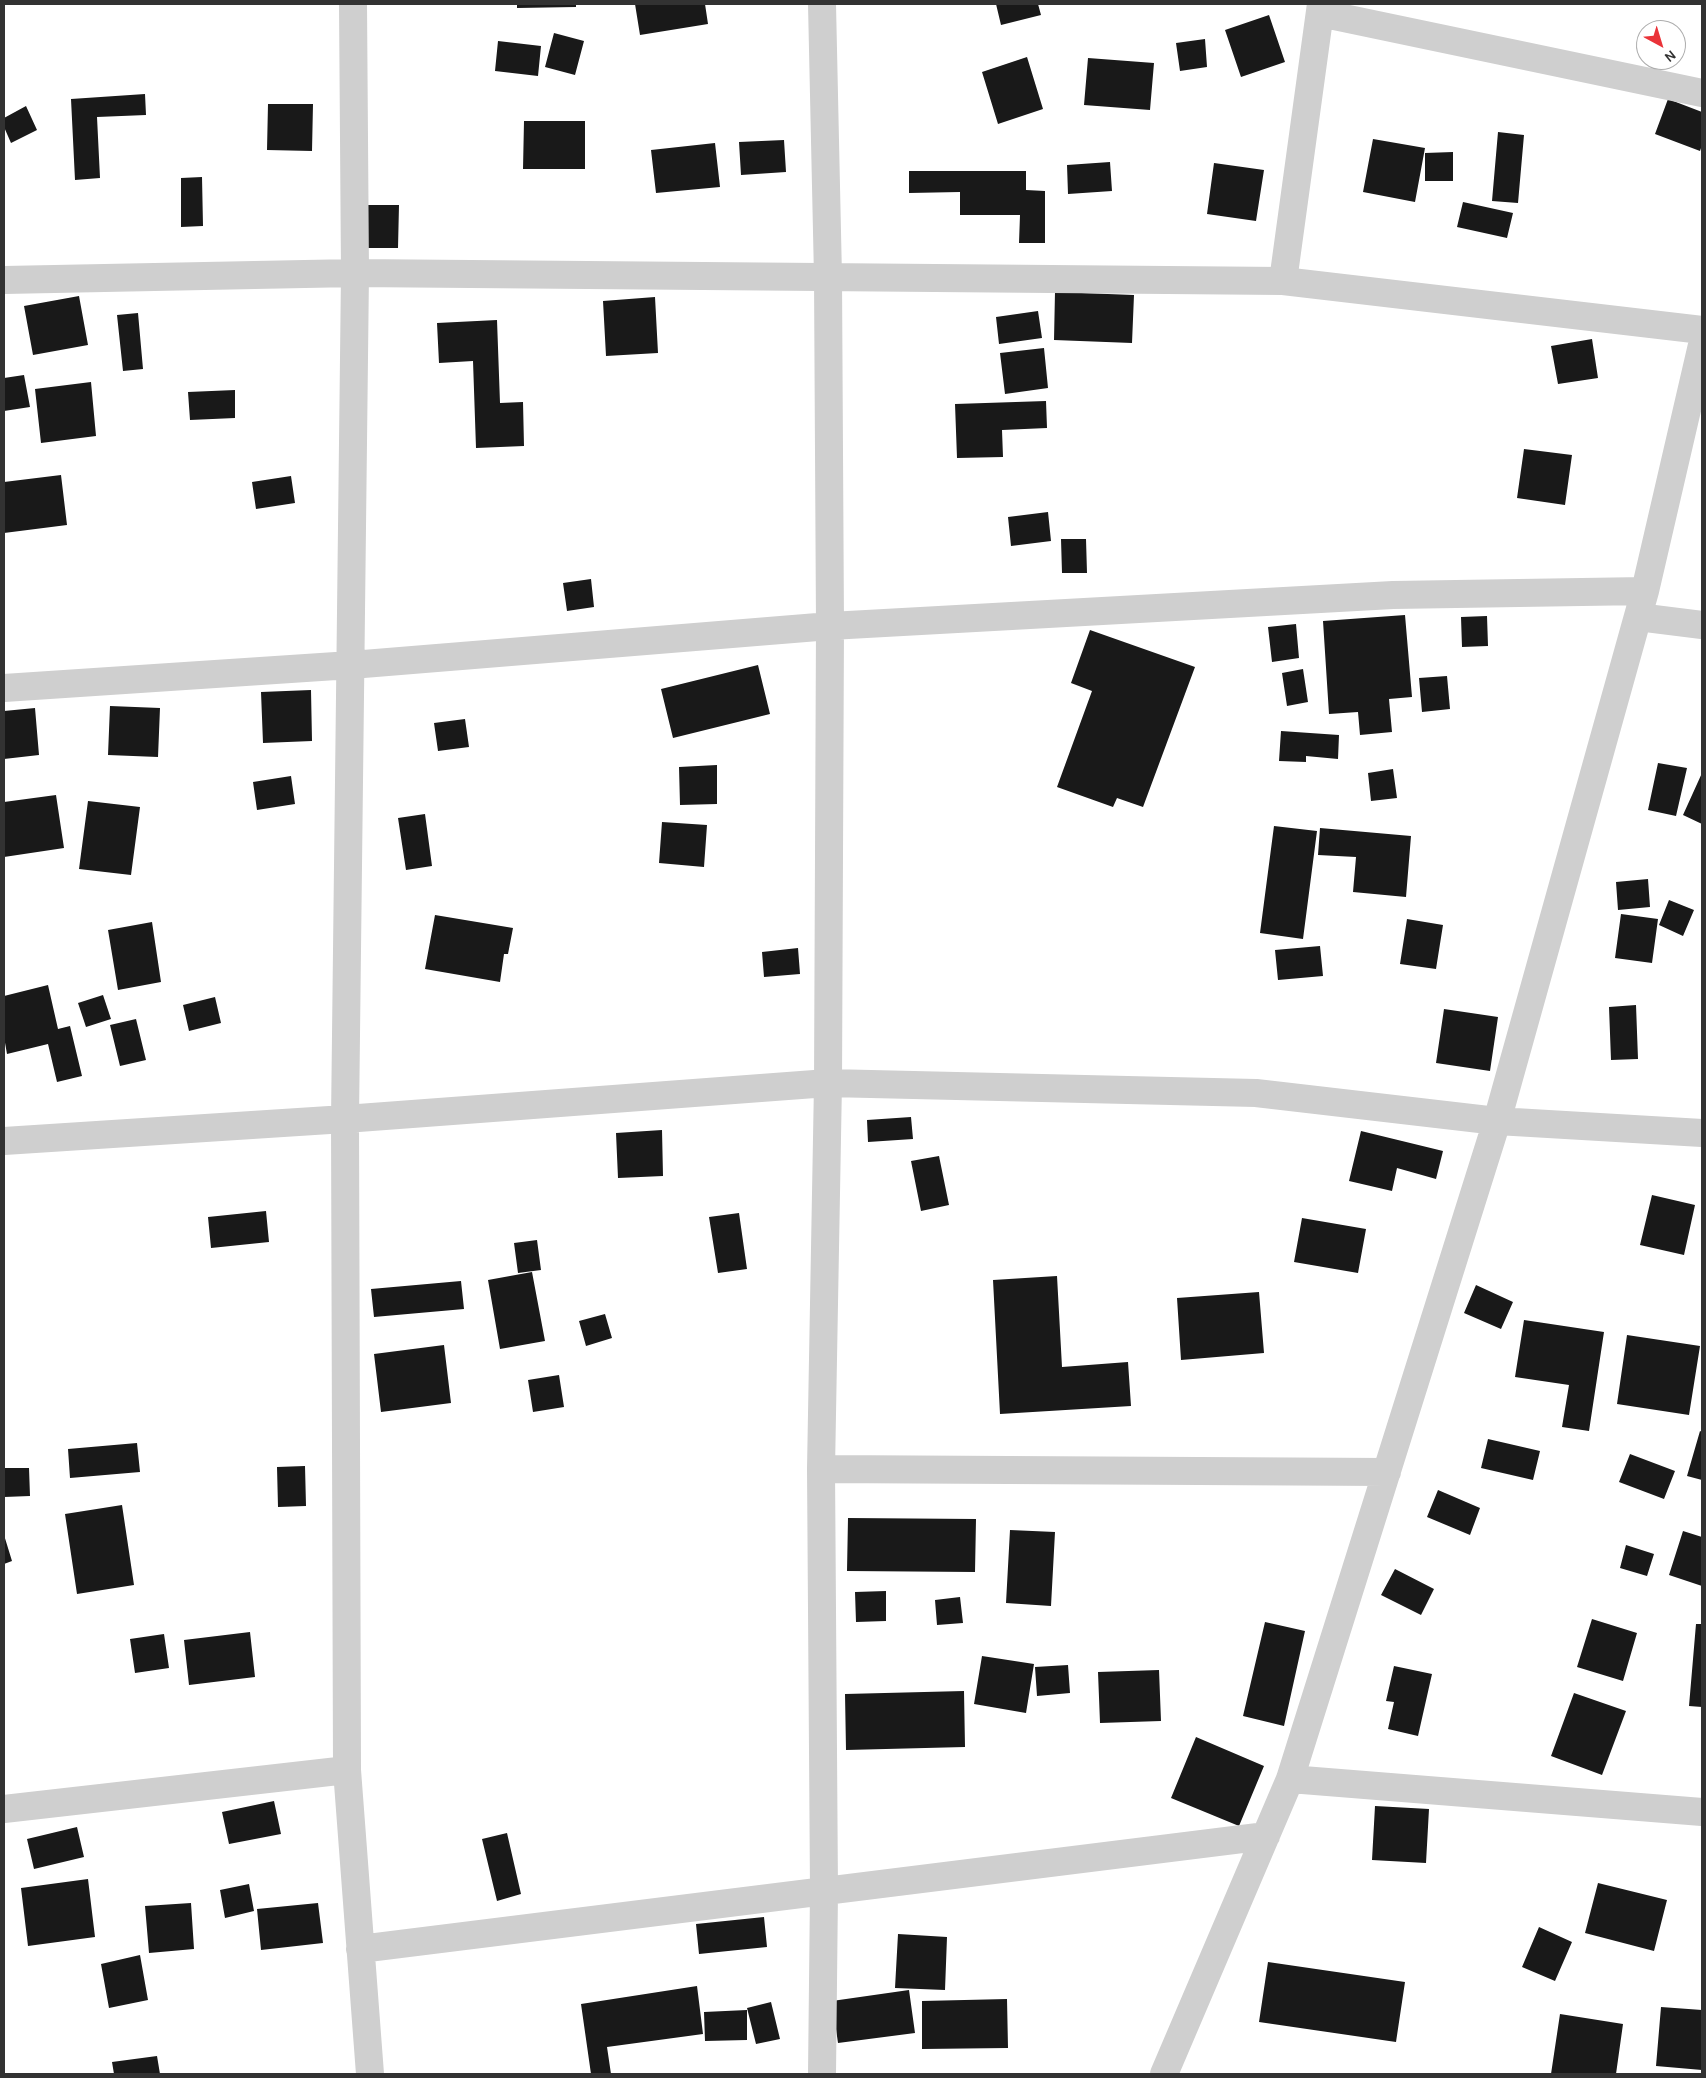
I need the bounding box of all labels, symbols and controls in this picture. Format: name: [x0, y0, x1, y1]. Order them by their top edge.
north arrow: [1636, 20, 1686, 70]
text: N: [1661, 46, 1679, 66]

